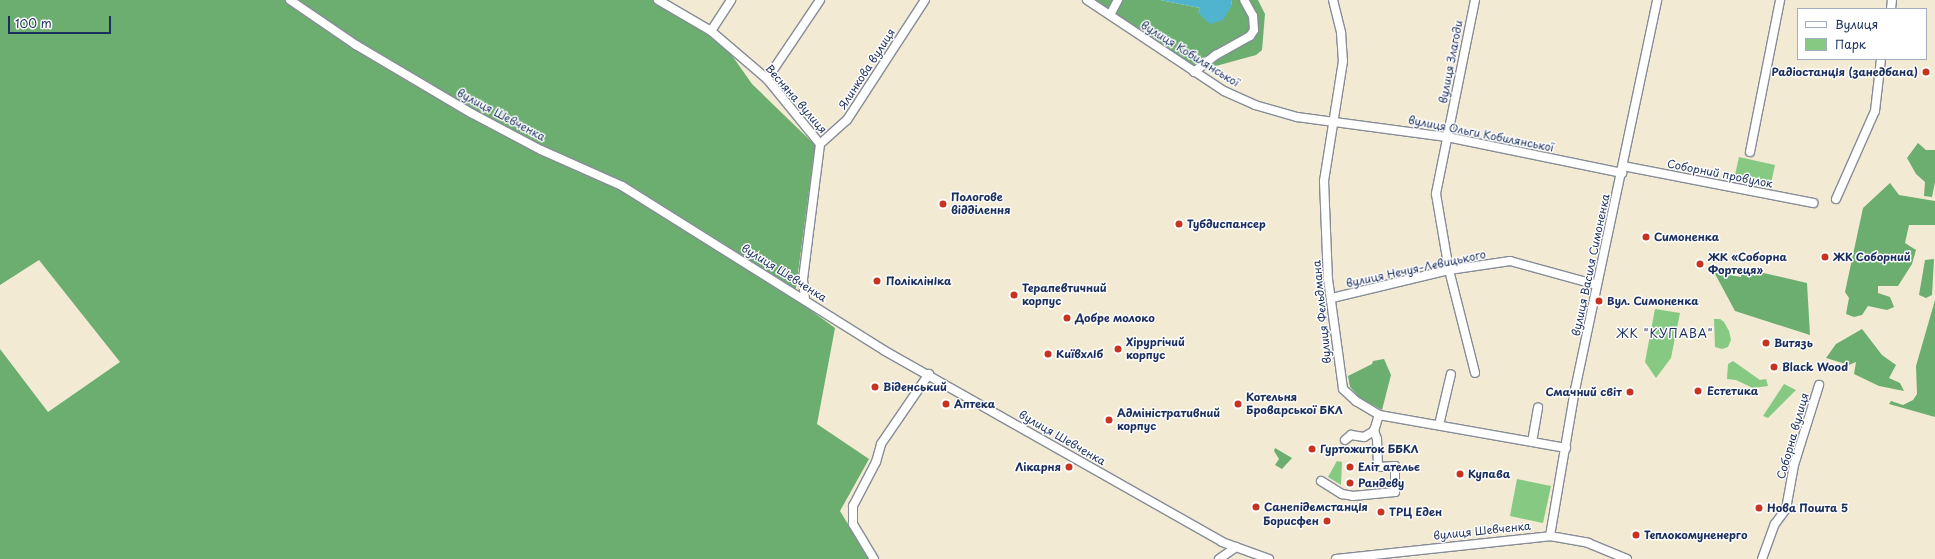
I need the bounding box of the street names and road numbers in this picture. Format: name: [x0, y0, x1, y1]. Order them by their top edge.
street label: вулиця Кобилянської: [1138, 18, 1242, 90]
street label: вулиця Злагоди: [1436, 19, 1466, 105]
street label: Ялинкова вулиця: [836, 26, 898, 112]
street label: Весняна вулиця: [762, 62, 830, 136]
street label: вулиця Шевченка: [455, 86, 547, 144]
street label: вулиця Ольги Кобилянської: [1407, 113, 1555, 155]
street label: Соборний провулок: [1666, 157, 1774, 191]
street label: вулиця Василя Симоненка: [1569, 192, 1613, 338]
street label: вулиця Шевченка: [739, 241, 829, 305]
street label: вулиця Нечуя-Левицького: [1345, 248, 1487, 290]
street label: вулиця Фельдмана: [1310, 260, 1334, 364]
street label: Соборна вулиця: [1774, 391, 1812, 481]
street label: вулиця Шевченка: [1016, 408, 1108, 468]
street label: вулиця Шевченка: [1433, 519, 1531, 543]

